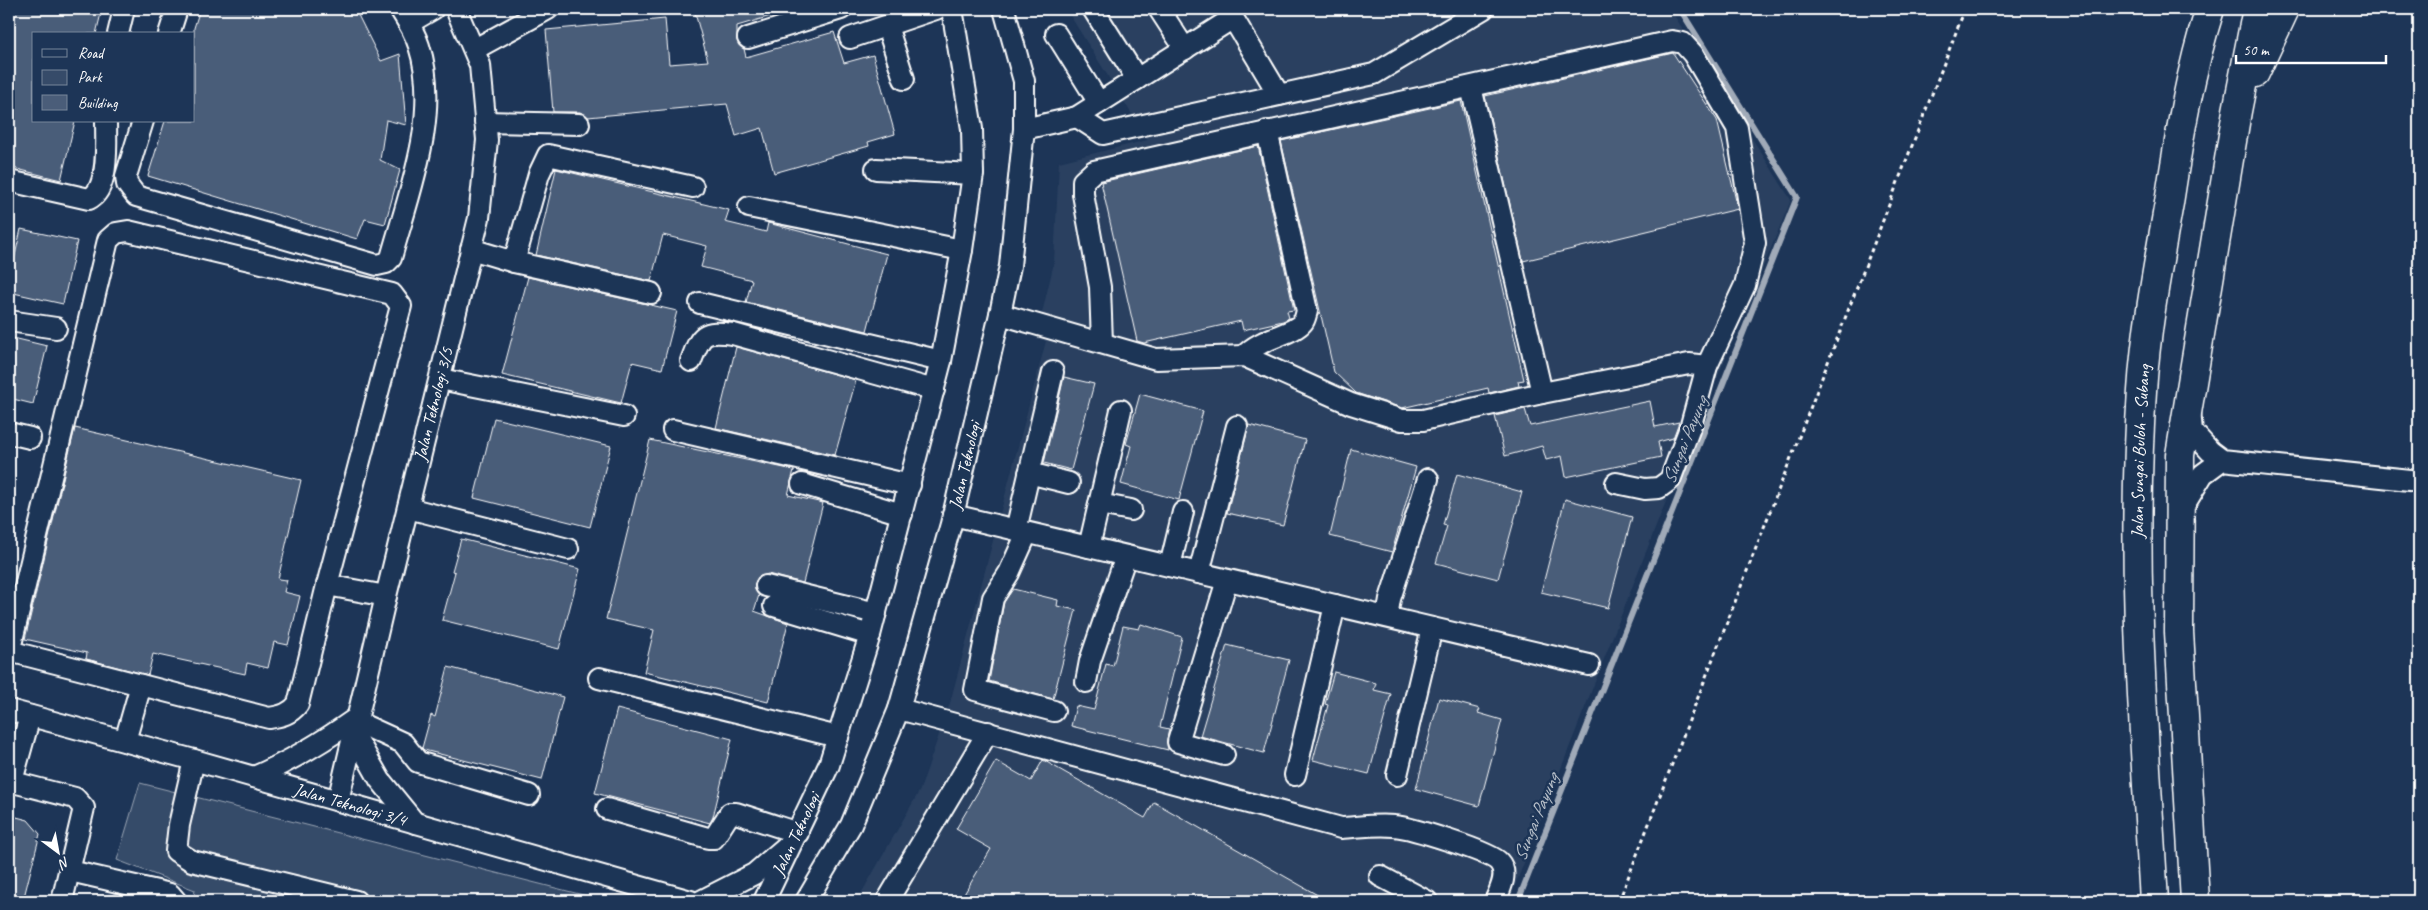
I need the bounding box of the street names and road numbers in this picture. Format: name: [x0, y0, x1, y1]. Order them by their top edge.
street label: Jalan Teknologi 3/5: [408, 344, 458, 464]
street label: Jalan Sungai Buloh - Subang: [2126, 362, 2155, 540]
street label: Jalan Teknologi: [944, 417, 986, 513]
street label: Jalan Teknologi 3/4: [290, 778, 411, 831]
street label: Jalan Teknologi: [766, 787, 826, 880]

